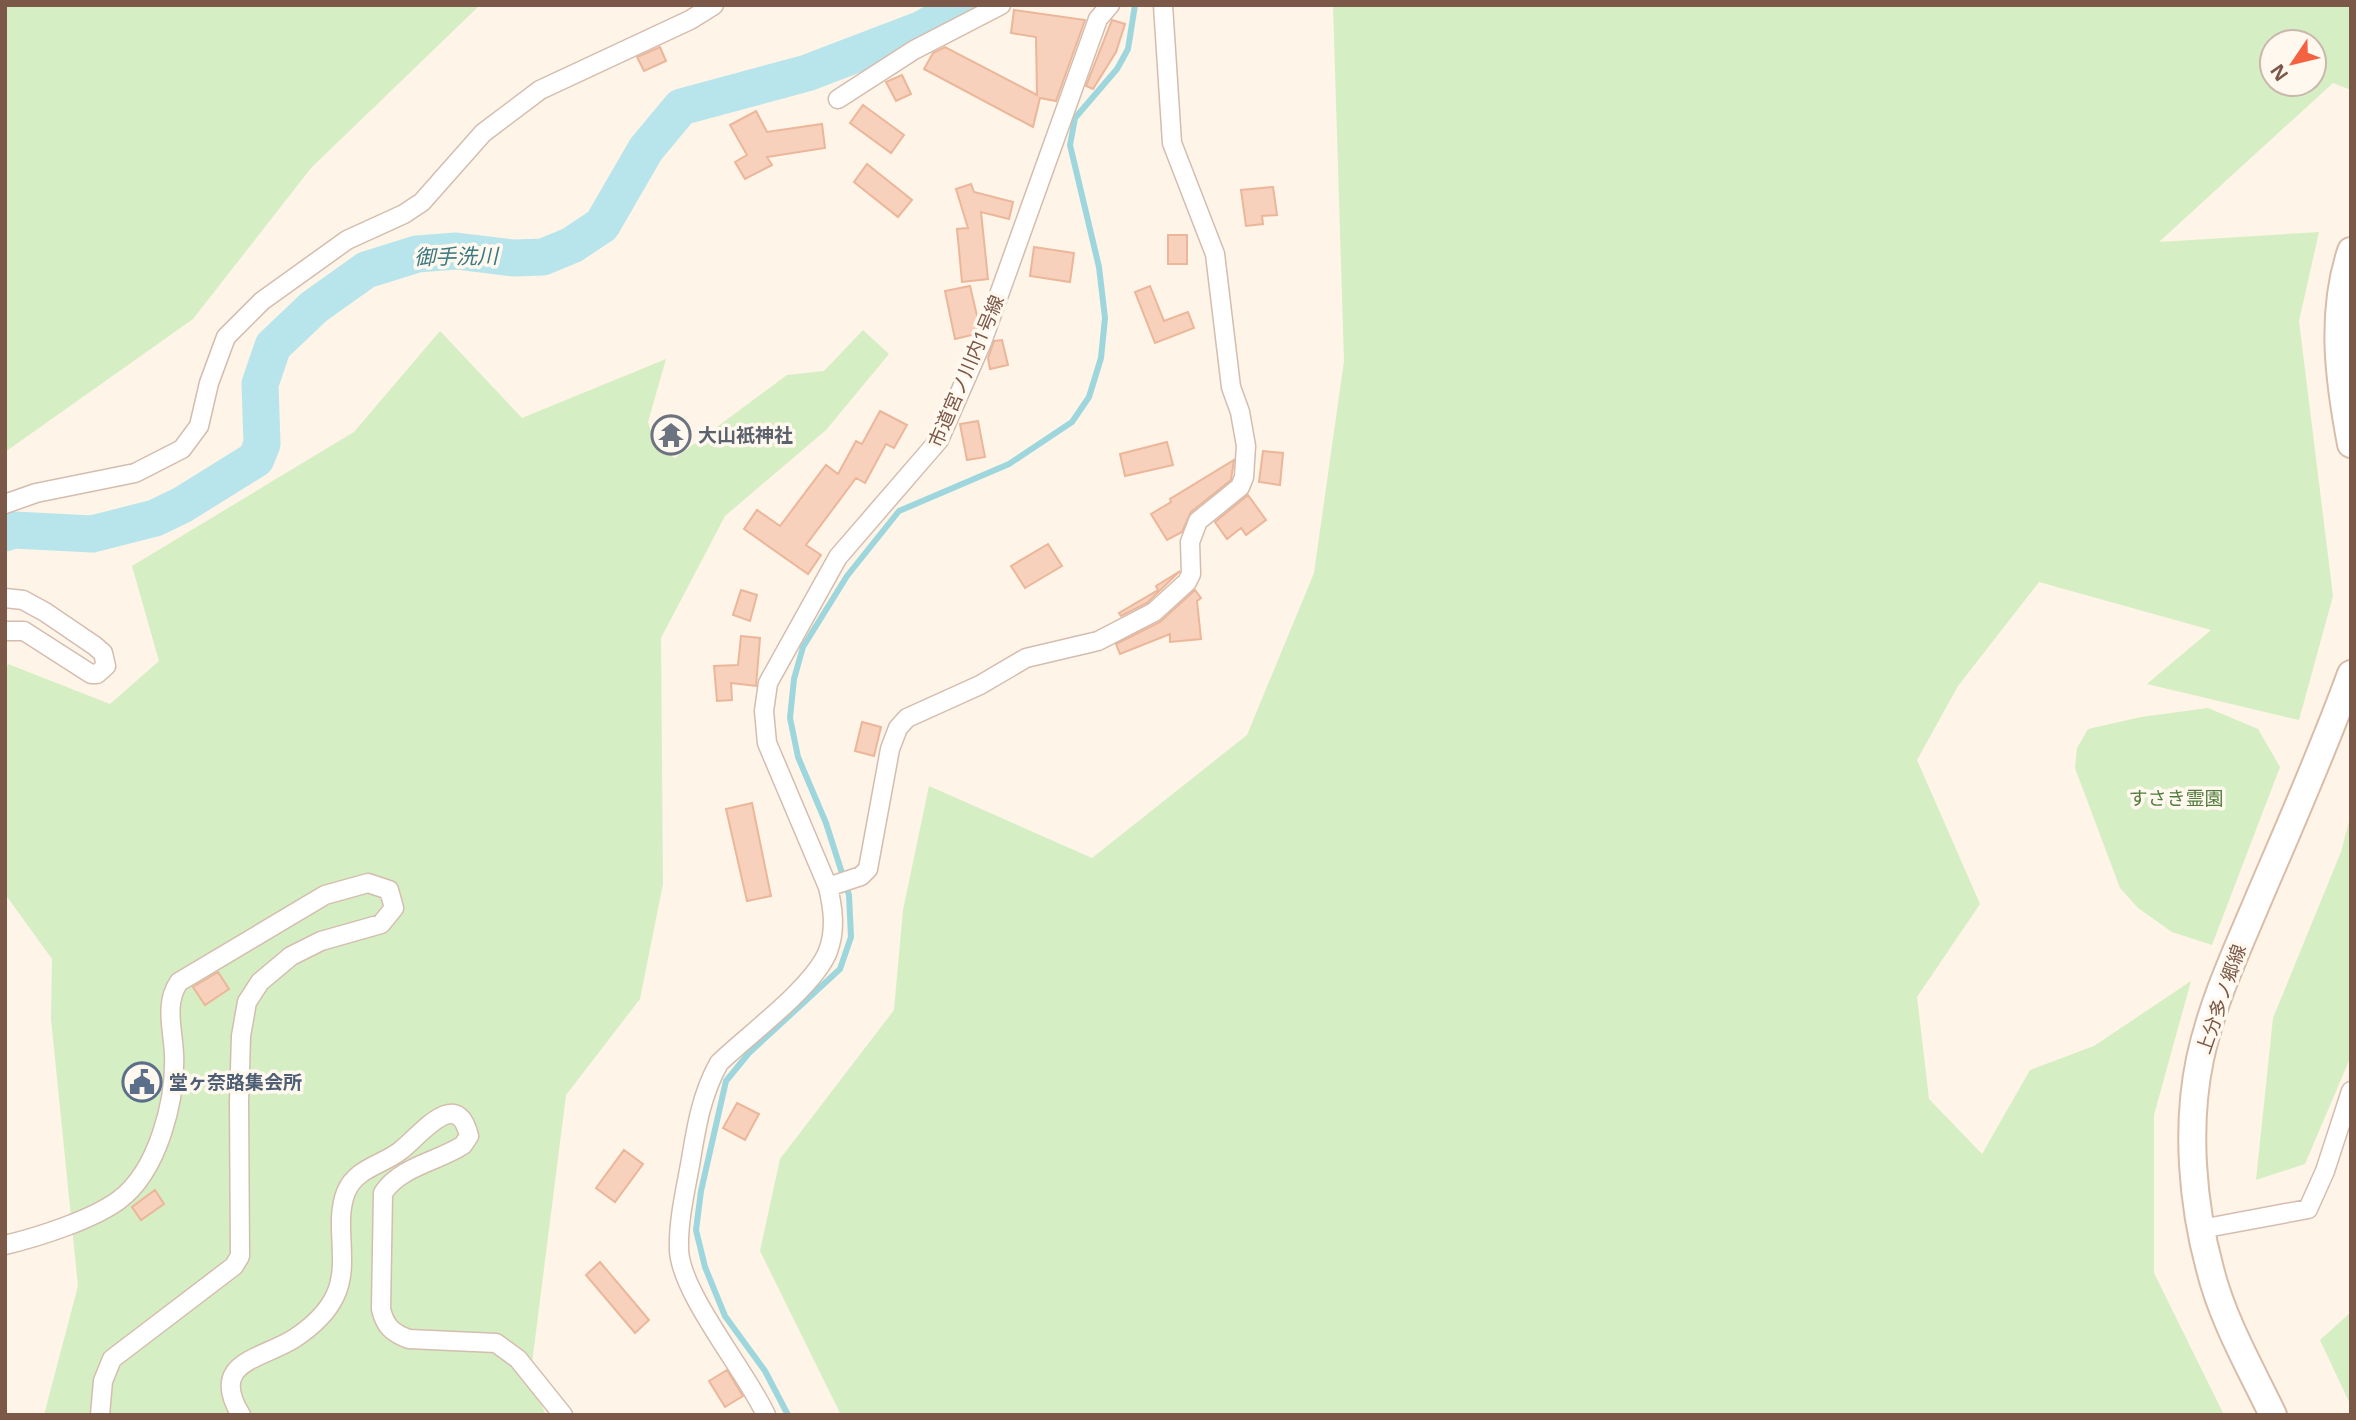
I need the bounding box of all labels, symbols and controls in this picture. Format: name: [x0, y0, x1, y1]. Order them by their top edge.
north arrow: [2258, 28, 2328, 98]
text: N: [2264, 59, 2294, 87]
water label: 御手洗川: [414, 241, 500, 271]
street label: 市道宮ノ川内1号線: [922, 291, 1010, 451]
temple icon: 大山衹神社: [650, 414, 692, 456]
place label: 大山衹神社: [698, 422, 793, 448]
park label: すさき霊園: [2128, 785, 2224, 811]
street label: 上分多ノ郷線: [2190, 941, 2252, 1057]
public building icon: 堂ヶ奈路集会所: [121, 1061, 163, 1103]
place label: 堂ヶ奈路集会所: [169, 1069, 302, 1095]

